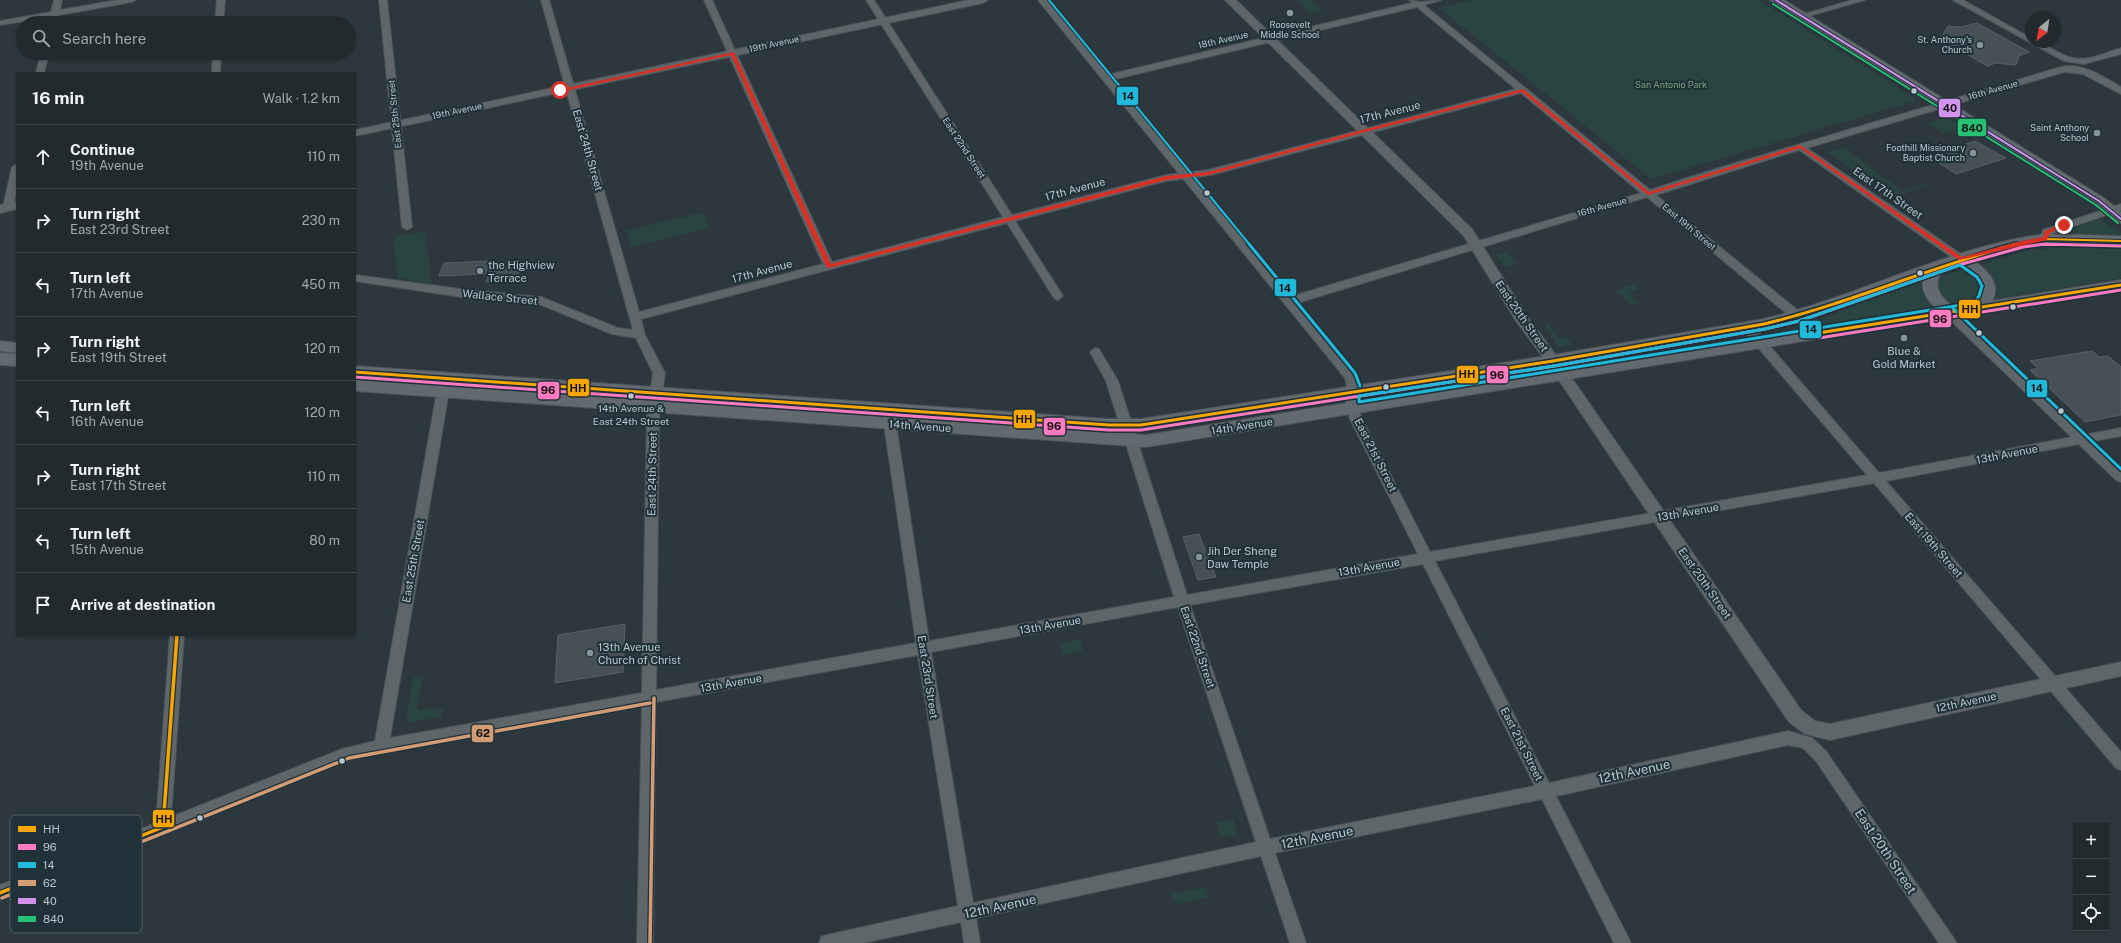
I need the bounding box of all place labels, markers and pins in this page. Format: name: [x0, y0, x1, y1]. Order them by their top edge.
marker: Roosevelt Middle School: [1285, 8, 1295, 18]
place label: Roosevelt Middle School: [1260, 19, 1320, 40]
place label: St. Anthony's Church: [1917, 34, 1972, 55]
marker: St. Anthony's Church: [1975, 40, 1985, 50]
unlabelled marker: [1909, 86, 1919, 96]
place label: Saint Anthony School: [2030, 122, 2089, 143]
marker: Saint Anthony School: [2092, 128, 2102, 138]
place label: Foothill Missionary Baptist Church: [1886, 142, 1965, 163]
marker: Foothill Missionary Baptist Church: [1968, 148, 1978, 158]
unlabelled marker: [1202, 188, 1212, 198]
place label: the Highview Terrace: [488, 259, 555, 284]
marker: the Highview Terrace: [475, 266, 485, 276]
unlabelled marker: [1915, 268, 1925, 278]
unlabelled marker: [2008, 302, 2018, 312]
unlabelled marker: [1974, 328, 1984, 338]
marker: Blue & Gold Market: [1899, 333, 1909, 343]
place label: Blue & Gold Market: [1873, 345, 1935, 370]
unlabelled marker: [1381, 382, 1391, 392]
marker: 14th Avenue & East 24th Street: [626, 391, 636, 401]
place label: 14th Avenue & East 24th Street: [593, 402, 669, 427]
unlabelled marker: [2056, 406, 2066, 416]
place label: Jih Der Sheng Daw Temple: [1207, 545, 1277, 570]
marker: Jih Der Sheng Daw Temple: [1194, 552, 1204, 562]
place label: 13th Avenue Church of Christ: [598, 641, 681, 666]
marker: 13th Avenue Church of Christ: [585, 648, 595, 658]
unlabelled marker: [337, 756, 347, 766]
unlabelled marker: [195, 813, 205, 823]

